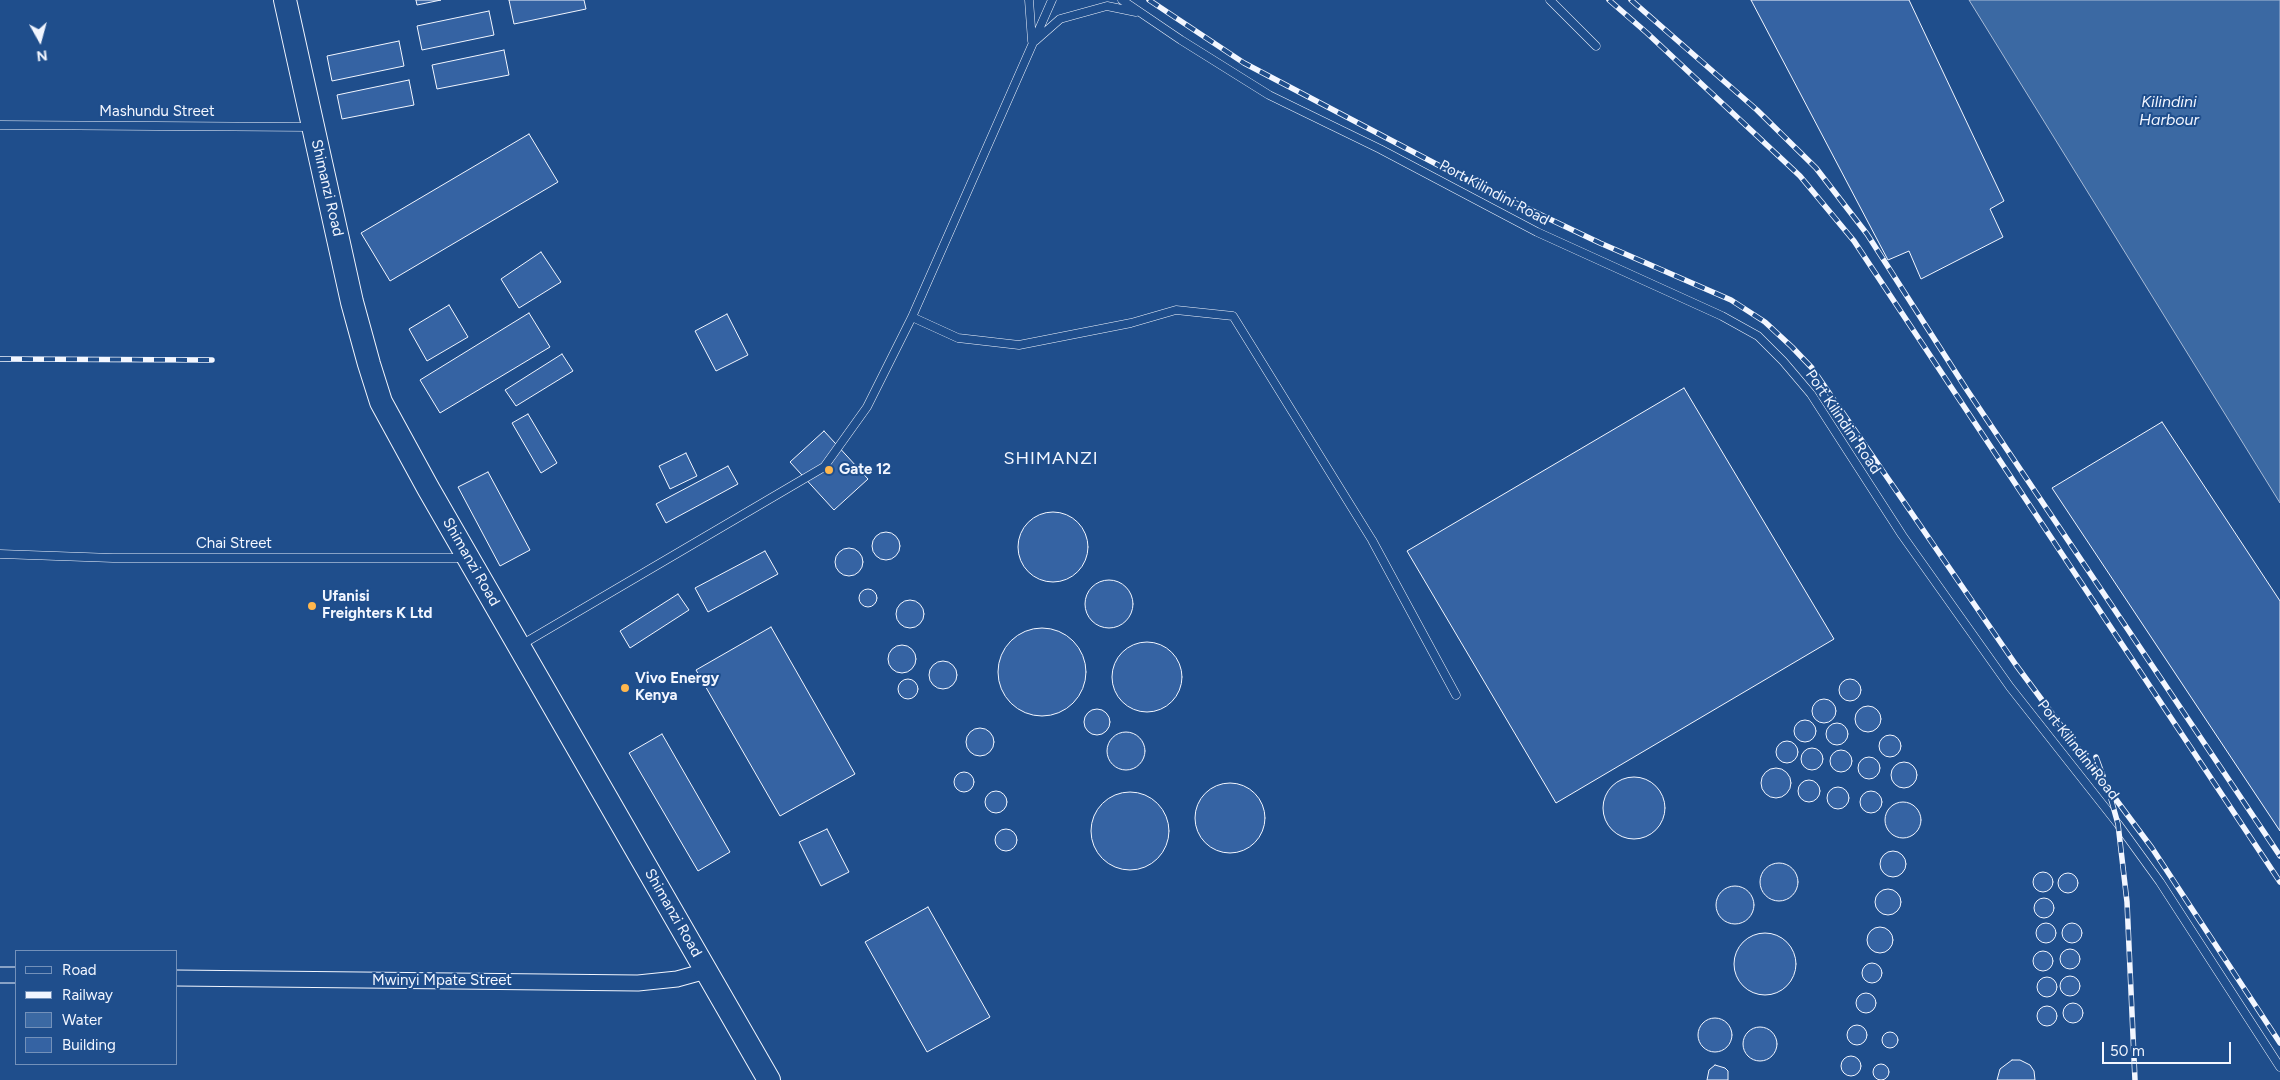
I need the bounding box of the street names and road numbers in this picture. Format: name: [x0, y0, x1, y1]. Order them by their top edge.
street label: Mashundu Street: [99, 103, 215, 121]
street label: Shimanzi Road: [307, 138, 347, 238]
street label: Port Kilindini Road: [1436, 156, 1552, 230]
street label: Port Kilindini Road: [1801, 366, 1885, 478]
street label: Shimanzi Road: [438, 515, 504, 609]
street label: Chai Street: [196, 535, 272, 553]
street label: Port Kilindini Road: [2033, 696, 2123, 804]
street label: Shimanzi Road: [640, 866, 706, 960]
street label: Mwinyi Mpate Street: [372, 972, 512, 990]

